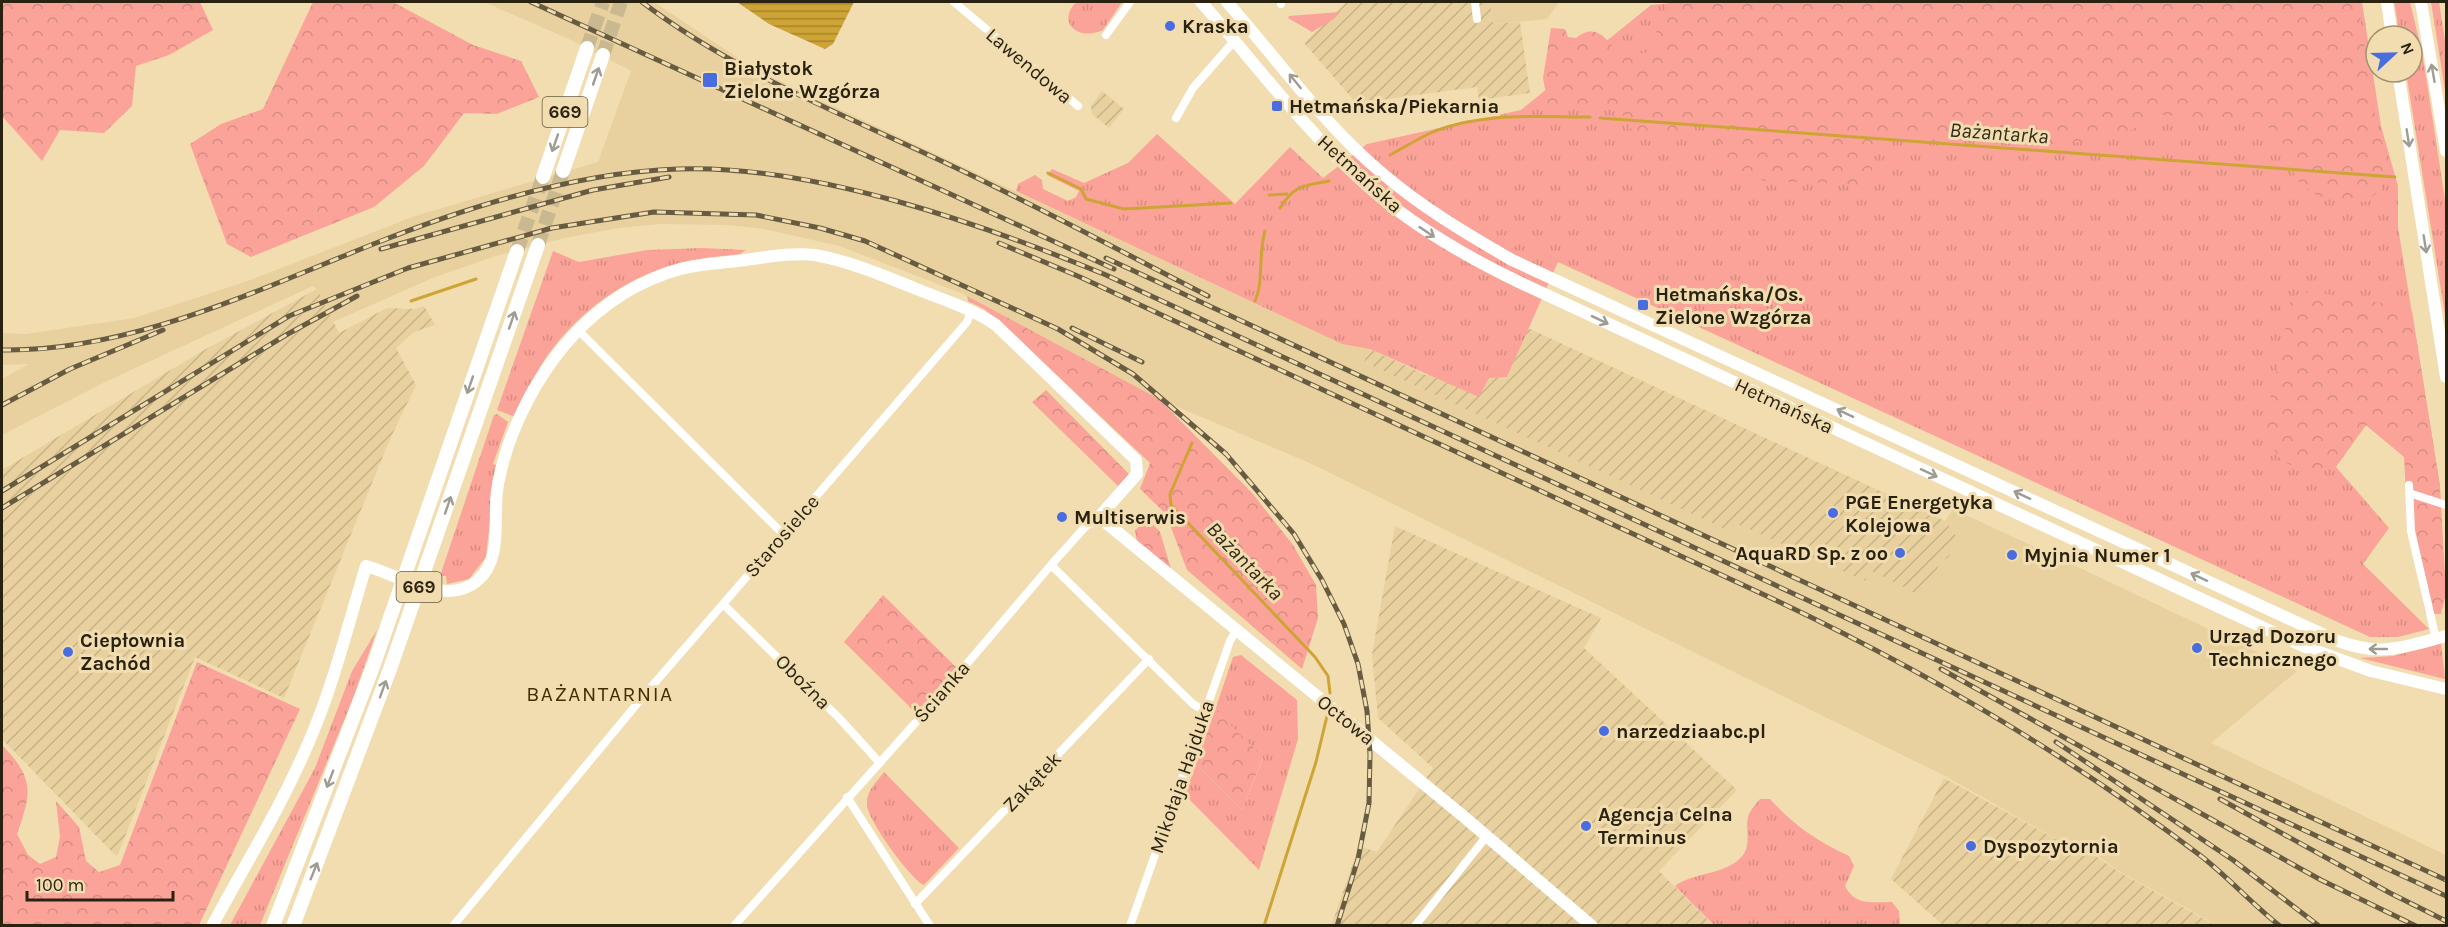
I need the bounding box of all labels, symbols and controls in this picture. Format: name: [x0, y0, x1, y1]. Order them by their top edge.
place label: Kraska: [1182, 15, 1249, 38]
marker: Kraska: [1163, 19, 1177, 33]
street label: Lawendowa: [981, 23, 1077, 109]
north arrow: [2364, 24, 2424, 84]
text: N: [2396, 40, 2418, 57]
place label: Białystok Zielone Wzgórza: [724, 57, 881, 103]
one-way arrow: [2427, 63, 2438, 83]
one-way arrow: [591, 67, 602, 86]
marker: Białystok Zielone Wzgórza: [701, 71, 719, 89]
one-way arrow: [1289, 73, 1302, 89]
place label: Hetmańska/Piekarnia: [1289, 95, 1499, 118]
road number: 669: [542, 97, 588, 127]
marker: Hetmańska/Piekarnia: [1270, 99, 1284, 113]
water label: Bażantarka: [1949, 118, 2049, 148]
one-way arrow: [2403, 128, 2414, 148]
street label: Hetmańska: [1313, 130, 1407, 218]
one-way arrow: [548, 133, 559, 152]
one-way arrow: [1418, 226, 1435, 238]
one-way arrow: [2420, 233, 2431, 253]
place label: Hetmańska/Os. Zielone Wzgórza: [1655, 283, 1812, 329]
marker: Hetmańska/Os. Zielone Wzgórza: [1636, 298, 1650, 312]
one-way arrow: [507, 311, 518, 330]
one-way arrow: [1591, 315, 1609, 327]
street label: Hetmańska: [1731, 373, 1837, 439]
one-way arrow: [464, 375, 475, 394]
one-way arrow: [1837, 407, 1855, 418]
one-way arrow: [1920, 468, 1938, 480]
one-way arrow: [2014, 488, 2032, 500]
street label: Starosielce: [740, 490, 824, 582]
place label: PGE Energetyka Kolejowa: [1845, 491, 1993, 537]
one-way arrow: [443, 496, 454, 515]
place label: Multiserwis: [1074, 506, 1186, 529]
marker: PGE Energetyka Kolejowa: [1826, 506, 1840, 520]
marker: Multiserwis: [1055, 510, 1069, 524]
water label: Bażantarka: [1202, 517, 1288, 605]
place label: AquaRD Sp. z oo: [1735, 542, 1888, 565]
place label: Myjnia Numer 1: [2024, 544, 2171, 567]
marker: AquaRD Sp. z oo: [1893, 546, 1907, 560]
marker: Myjnia Numer 1: [2005, 548, 2019, 562]
one-way arrow: [2190, 571, 2208, 582]
road number: 669: [396, 572, 442, 602]
place label: Urząd Dozoru Technicznego: [2209, 625, 2337, 671]
place label: Ciepłownia Zachód: [80, 629, 185, 675]
marker: Urząd Dozoru Technicznego: [2190, 641, 2204, 655]
one-way arrow: [2369, 643, 2389, 655]
marker: Ciepłownia Zachód: [61, 645, 75, 659]
street label: Oboźna: [771, 650, 835, 714]
street label: Ścianka: [908, 656, 975, 727]
one-way arrow: [379, 680, 390, 698]
district label: BAŻANTARNIA: [526, 682, 674, 706]
street label: Octowa: [1313, 690, 1379, 750]
street label: Mikołaja Hajduka: [1145, 697, 1219, 857]
place label: narzedziaabc.pl: [1616, 720, 1766, 743]
marker: narzedziaabc.pl: [1597, 724, 1611, 738]
street label: Zakątek: [998, 747, 1066, 817]
one-way arrow: [324, 769, 335, 788]
place label: Agencja Celna Terminus: [1598, 803, 1733, 849]
marker: Agencja Celna Terminus: [1579, 819, 1593, 833]
place label: Dyspozytornia: [1983, 835, 2119, 858]
marker: Dyspozytornia: [1964, 839, 1978, 853]
one-way arrow: [310, 862, 321, 881]
scale bar: [27, 864, 172, 902]
text: 100 m: [36, 874, 84, 896]

